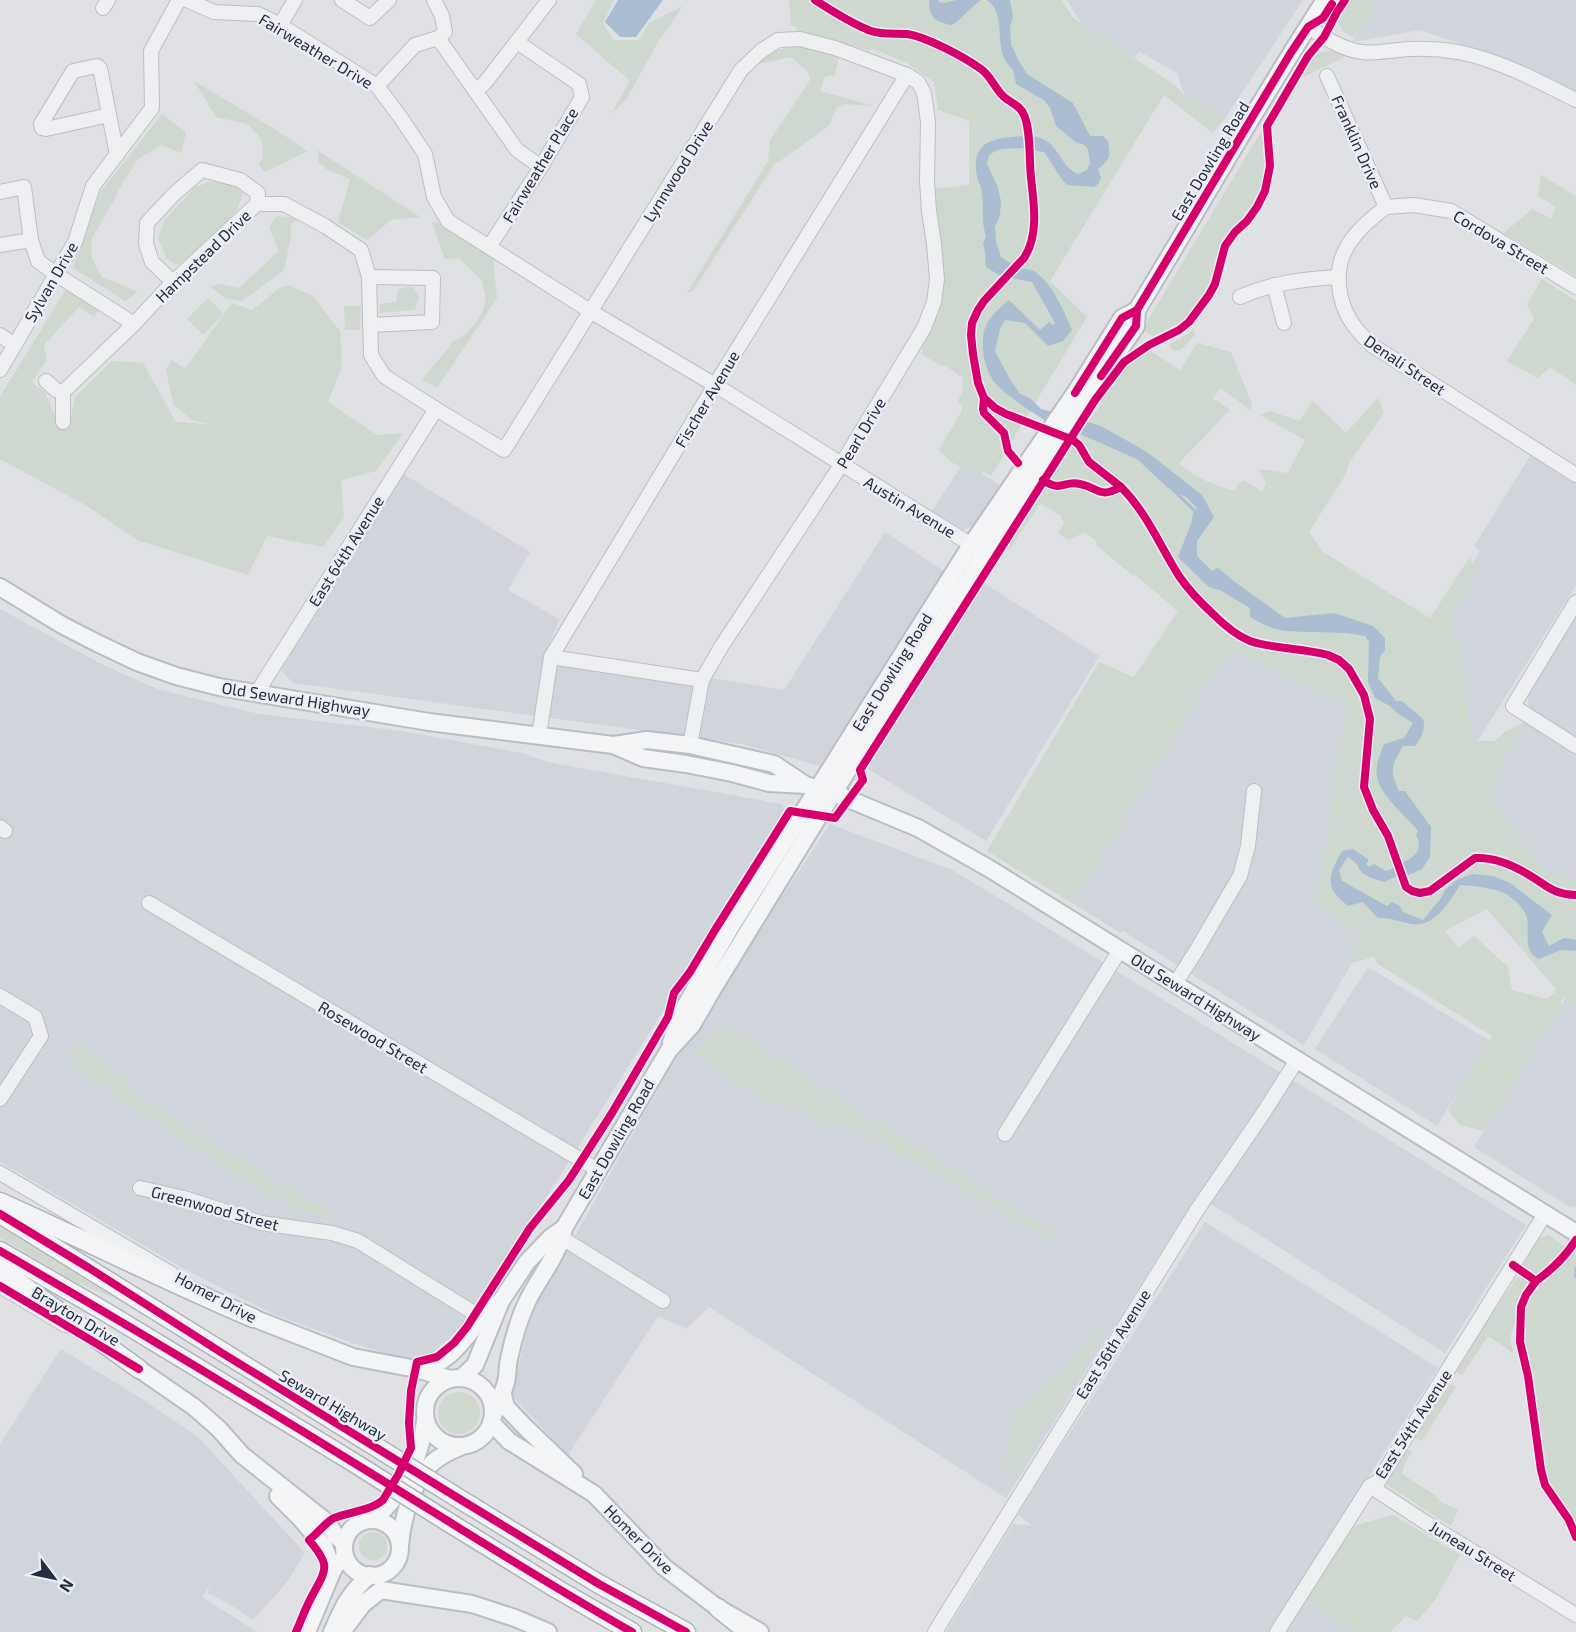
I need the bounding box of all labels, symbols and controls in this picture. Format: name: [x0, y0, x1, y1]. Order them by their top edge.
street label: Fairweather Drive: [256, 9, 377, 92]
street label: Franklin Drive: [1328, 92, 1387, 192]
street label: East Dowling Road: [1166, 98, 1253, 224]
street label: Fairweather Place: [498, 104, 581, 226]
street label: Lynnwood Drive: [639, 116, 716, 225]
street label: Hampstead Drive: [151, 205, 254, 306]
street label: Cordova Street: [1450, 206, 1552, 277]
street label: Sylvan Drive: [20, 238, 81, 325]
street label: Denali Street: [1361, 330, 1450, 399]
street label: Fischer Avenue: [670, 347, 743, 450]
street label: Pearl Drive: [832, 394, 889, 472]
street label: Austin Avenue: [861, 472, 959, 541]
street label: East 64th Avenue: [304, 492, 387, 610]
street label: East Dowling Road: [848, 609, 936, 734]
street label: Old Seward Highway: [221, 677, 372, 720]
street label: Old Seward Highway: [1128, 949, 1265, 1045]
street label: Rosewood Street: [315, 996, 431, 1077]
street label: East Dowling Road: [573, 1075, 658, 1202]
street label: Greenwood Street: [149, 1181, 281, 1234]
street label: Homer Drive: [172, 1267, 260, 1326]
street label: Brayton Drive: [29, 1282, 124, 1349]
street label: East 56th Avenue: [1071, 1285, 1154, 1402]
street label: Seward Highway: [276, 1365, 391, 1444]
street label: East 54th Avenue: [1370, 1366, 1455, 1482]
street label: Homer Drive: [601, 1500, 678, 1577]
street label: Juneau Street: [1427, 1516, 1520, 1585]
north arrow: [24, 1548, 84, 1608]
text: N: [56, 1576, 78, 1596]

